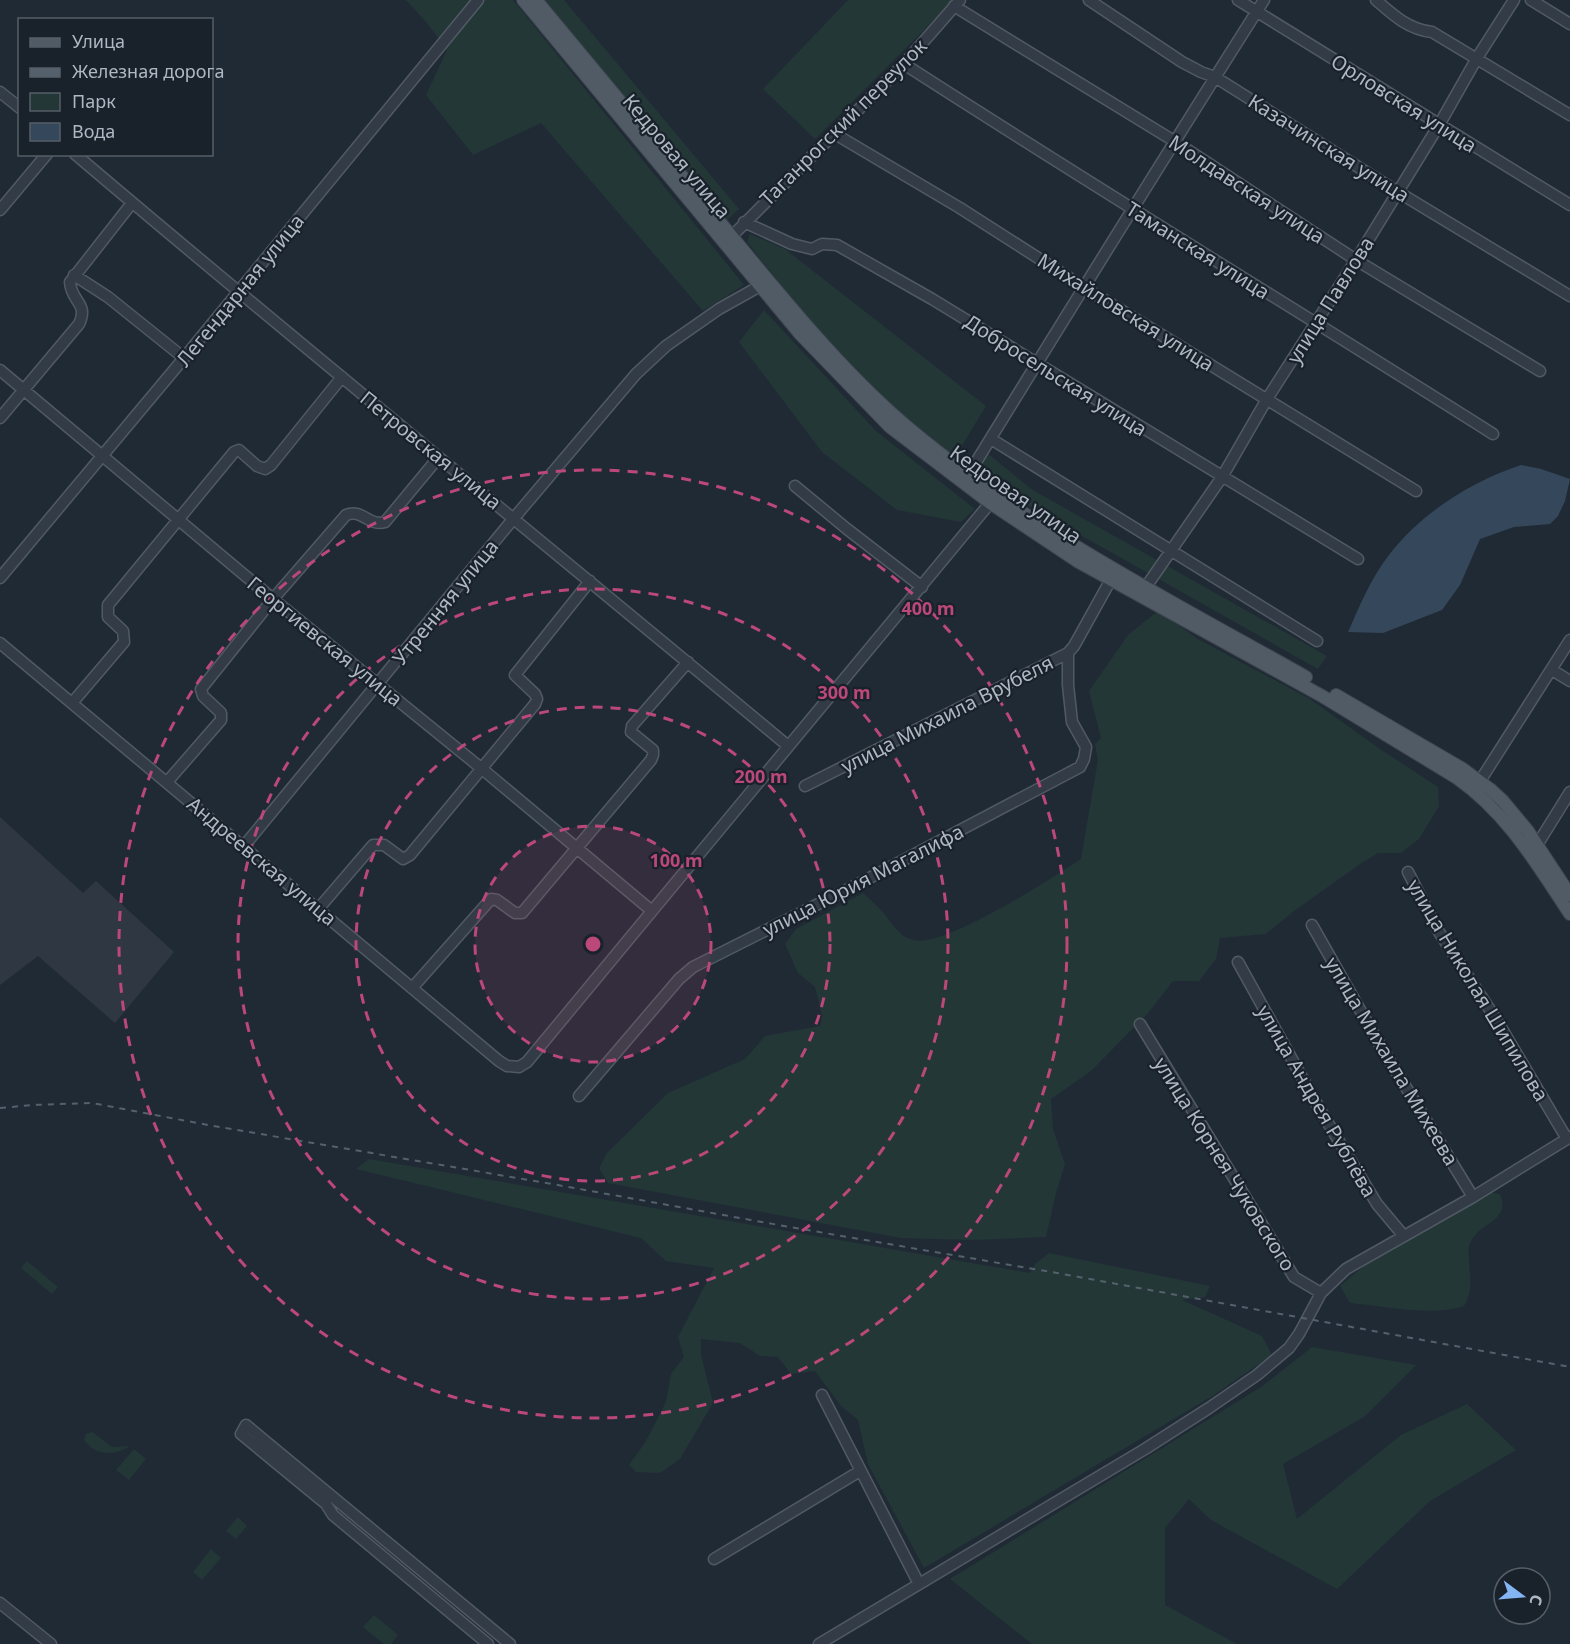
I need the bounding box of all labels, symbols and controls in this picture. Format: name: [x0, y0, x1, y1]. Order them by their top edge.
legend: [18, 18, 213, 156]
text: Улица: [72, 29, 125, 53]
street label: Таганрогский переулок: [754, 32, 933, 211]
street label: Орловская улица: [1326, 47, 1482, 159]
text: Железная дорога: [72, 59, 224, 83]
street label: Казачинская улица: [1243, 87, 1415, 209]
street label: Кедровая улица: [617, 88, 737, 224]
text: Парк: [72, 89, 116, 113]
text: Вода: [72, 119, 115, 143]
street label: Молдавская улица: [1164, 128, 1330, 250]
street label: Таманская улица: [1121, 195, 1275, 305]
street label: Легендарная улица: [170, 208, 310, 372]
street label: улица Павлова: [1280, 231, 1380, 369]
street label: Михайловская улица: [1033, 247, 1219, 377]
street label: Добросельская улица: [960, 308, 1152, 442]
street label: Петровская улица: [355, 385, 507, 515]
street label: Кедровая улица: [945, 439, 1087, 549]
street label: Утренняя улица: [386, 534, 504, 670]
street label: Георгиевская улица: [242, 570, 408, 712]
text: 400 m: [901, 596, 955, 620]
street label: улица Михаила Врубеля: [836, 649, 1058, 779]
text: 300 m: [817, 680, 871, 704]
text: 200 m: [734, 764, 788, 788]
street label: Андреевская улица: [182, 790, 342, 932]
street label: улица Юрия Магалифа: [758, 817, 968, 943]
text: 100 m: [649, 848, 703, 872]
street label: улица Николая Шипилова: [1401, 874, 1555, 1106]
centre of rings: [583, 934, 603, 954]
street label: улица Михаила Михеева: [1319, 952, 1465, 1170]
street label: улица Андрея Рублёва: [1251, 1000, 1383, 1202]
street label: улица Корнея Чуковского: [1148, 1052, 1302, 1276]
north arrow: [1492, 1566, 1552, 1626]
text: С: [1524, 1592, 1548, 1608]

